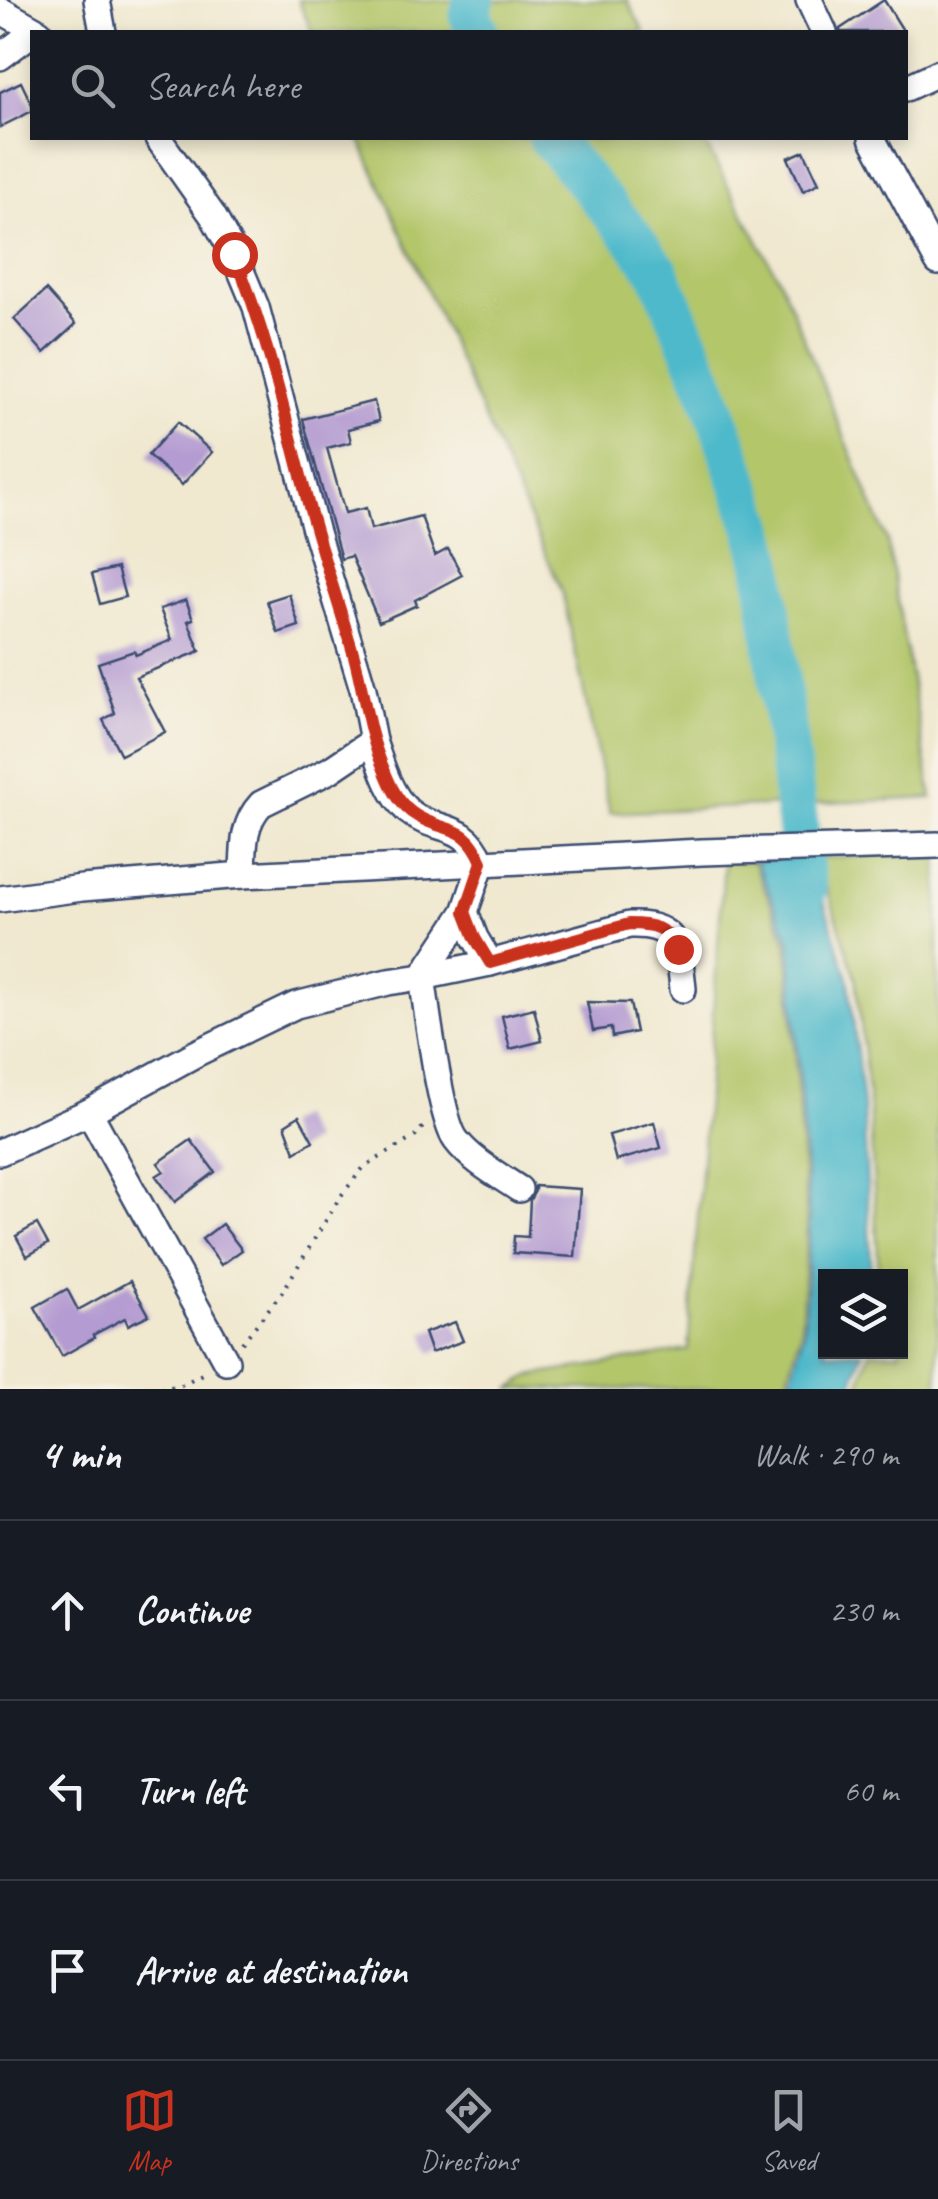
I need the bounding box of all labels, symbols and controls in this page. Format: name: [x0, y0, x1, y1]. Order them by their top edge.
search box: [30, 30, 908, 140]
icon: search: [65, 58, 120, 113]
text: Search here: [145, 62, 300, 109]
route start: [212, 232, 258, 278]
route end: [656, 927, 702, 973]
map controls: [818, 1269, 908, 1359]
button: layers: [818, 1269, 908, 1359]
text: 4 min: [40, 1428, 120, 1481]
text: Walk · 290 m: [754, 1434, 898, 1475]
icon: ahead: [40, 1583, 95, 1638]
text: Continue: [135, 1587, 249, 1634]
text: 230 m: [829, 1590, 898, 1631]
icon: left: [40, 1763, 95, 1818]
text: Turn left: [135, 1767, 245, 1814]
text: 60 m: [844, 1770, 898, 1811]
icon: arrive: [40, 1943, 95, 1998]
text: Arrive at destination: [135, 1947, 407, 1994]
tab: Map: [122, 2083, 177, 2178]
tab: Directions: [420, 2083, 518, 2178]
tab: Saved: [761, 2083, 816, 2178]

